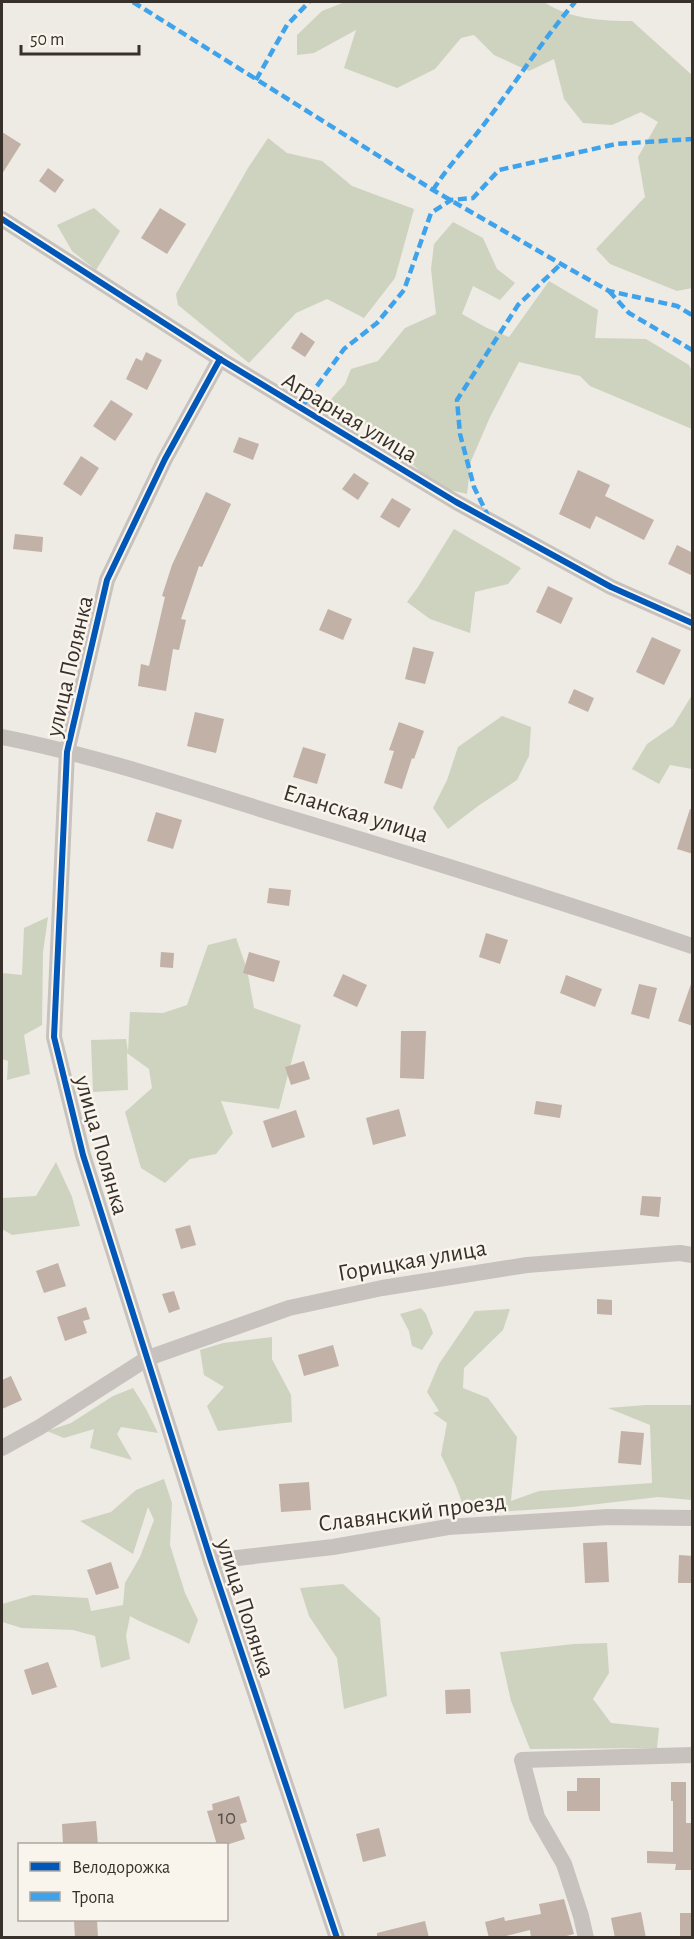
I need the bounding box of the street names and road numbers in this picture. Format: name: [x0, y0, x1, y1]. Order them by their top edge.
street label: Аграрная улица: [278, 368, 421, 468]
street label: улица Полянка: [42, 593, 98, 740]
street label: Еланская улица: [280, 780, 431, 847]
street label: улица Полянка: [69, 1072, 132, 1218]
street label: Горицкая улица: [336, 1236, 488, 1286]
street label: Славянский проезд: [317, 1490, 507, 1536]
street label: улица Полянка: [211, 1535, 279, 1680]

